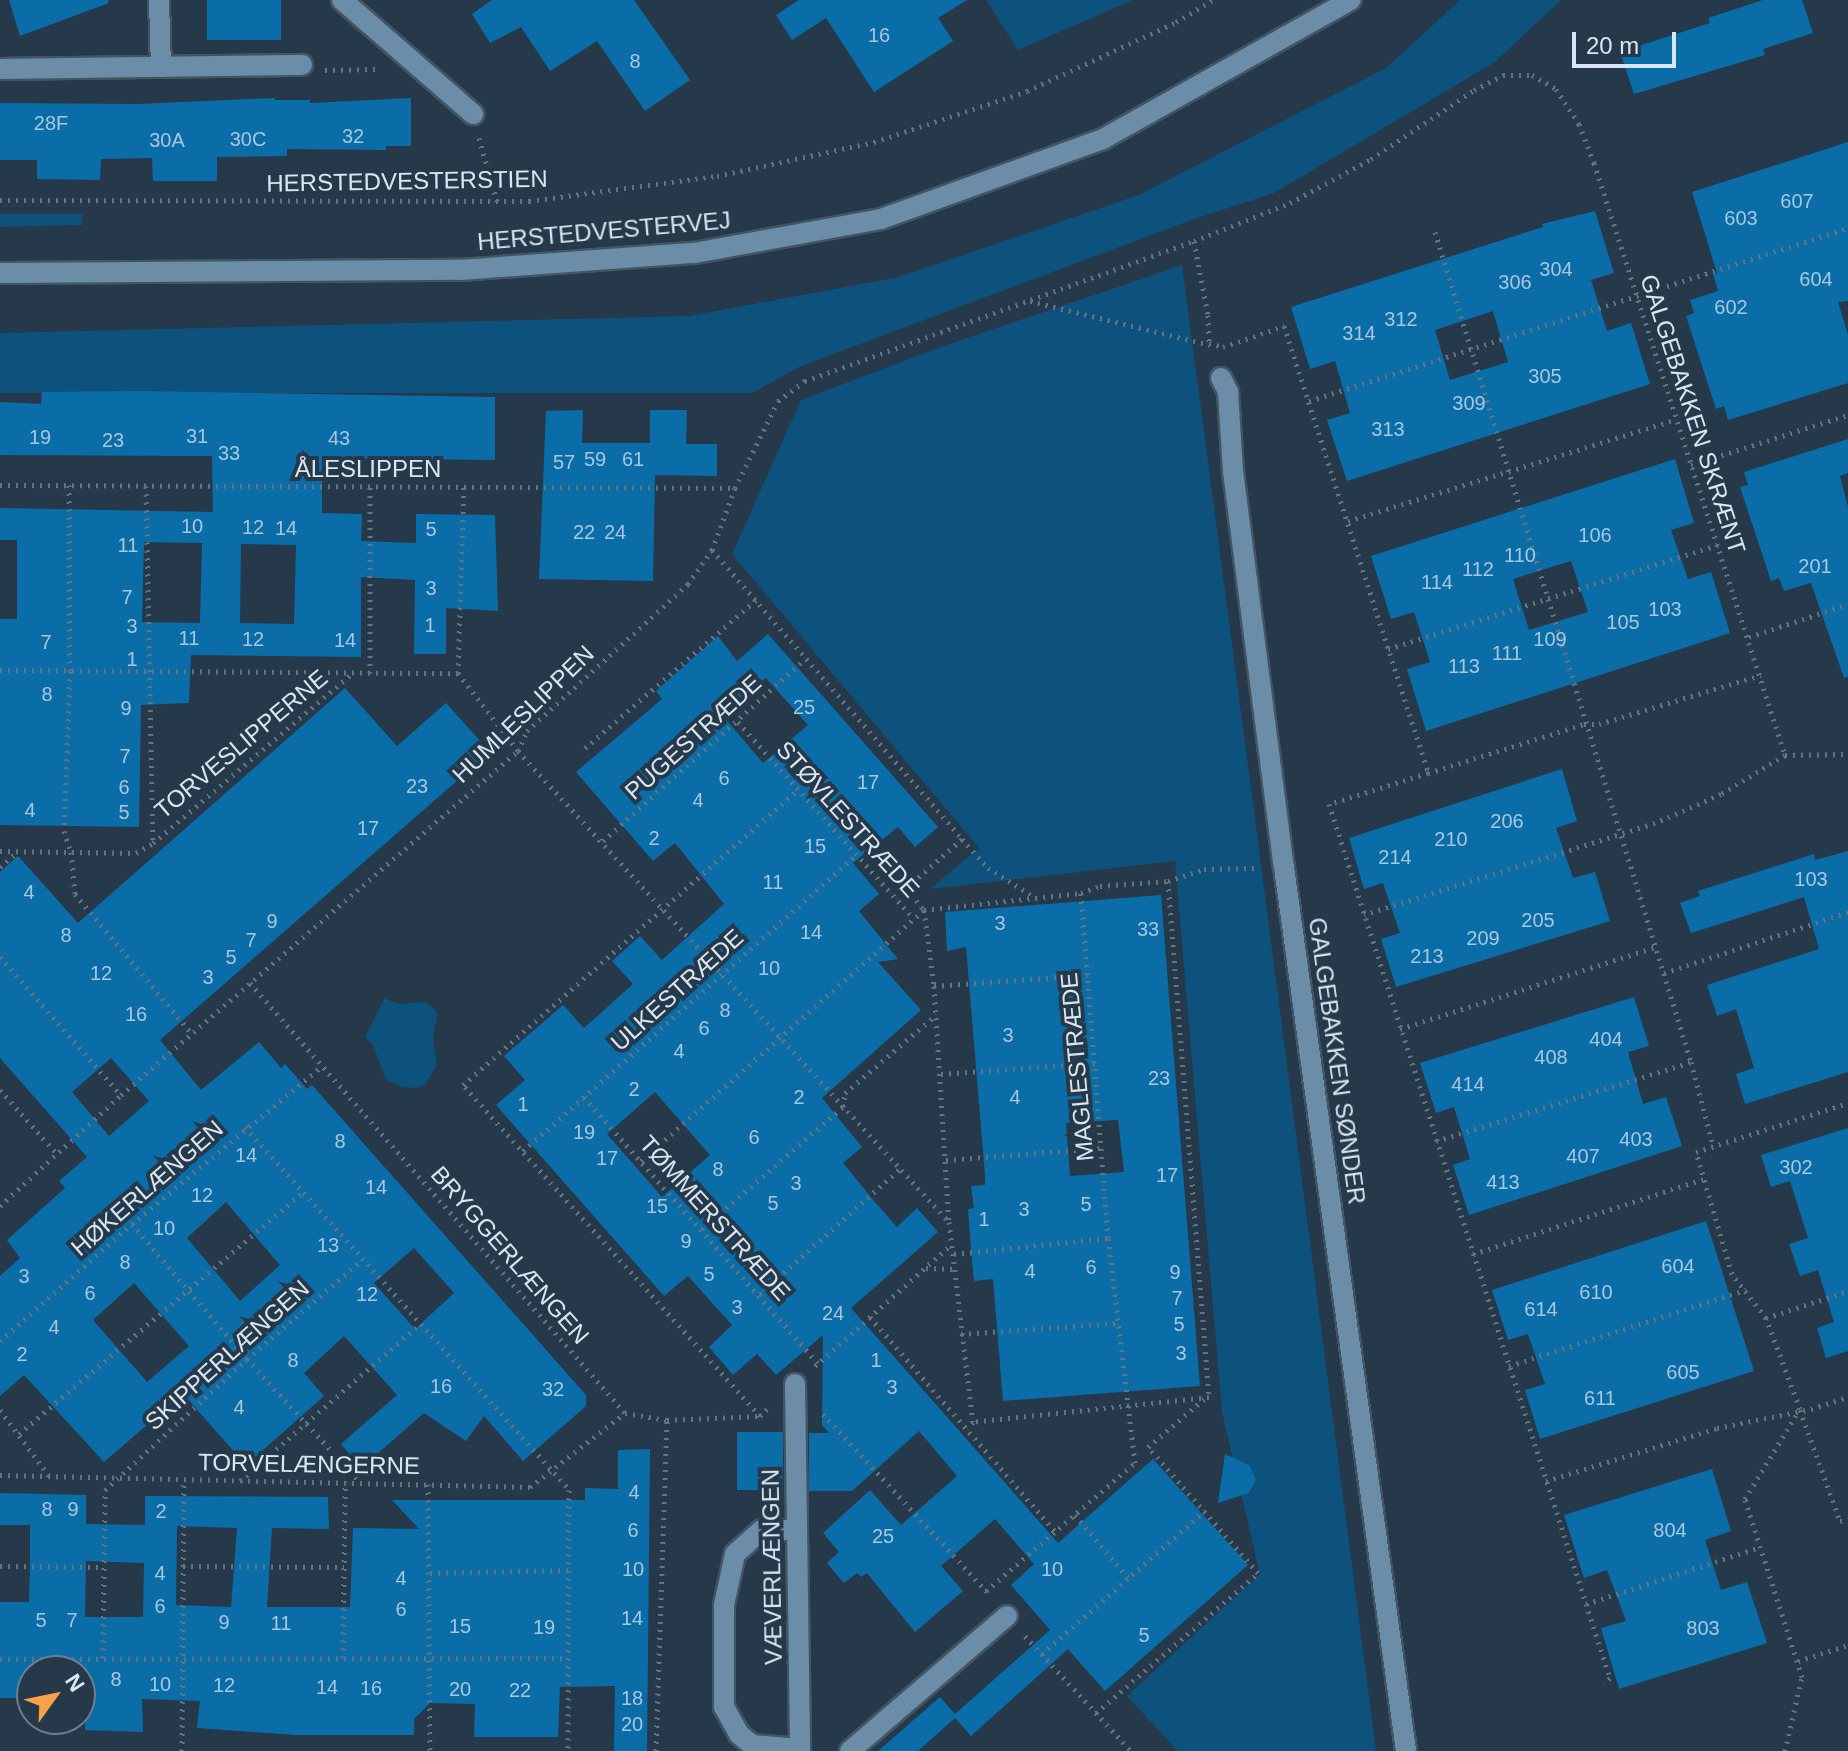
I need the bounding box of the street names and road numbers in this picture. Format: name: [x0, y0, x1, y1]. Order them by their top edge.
street label: HERSTEDVESTERSTIEN: [266, 164, 548, 198]
street label: HERSTEDVESTERVEJ: [476, 206, 732, 256]
street label: GALGEBAKKEN SKRÆNT: [1634, 271, 1752, 557]
street label: ÅLESLIPPEN: [295, 455, 441, 483]
street label: HUMLESLIPPEN: [446, 639, 600, 789]
street label: TORVESLIPPERNE: [149, 663, 333, 825]
street label: PUGESTRÆDE: [619, 668, 767, 806]
street label: STØVLESTRÆDE: [770, 735, 926, 903]
street label: GALGEBAKKEN SØNDER: [1303, 916, 1371, 1206]
street label: ULKESTRÆDE: [605, 923, 749, 1057]
street label: MAGLESTRÆDE: [1054, 971, 1100, 1163]
street label: HØKERLÆNGEN: [65, 1114, 229, 1262]
street label: TØMMERSTRÆDE: [633, 1130, 797, 1306]
street label: BRYGGERLÆNGEN: [425, 1160, 595, 1350]
street label: SKIPPERLÆNGEN: [139, 1274, 315, 1436]
street label: TORVELÆNGERNE: [198, 1448, 420, 1480]
street label: VÆVERLÆNGEN: [756, 1469, 788, 1665]

